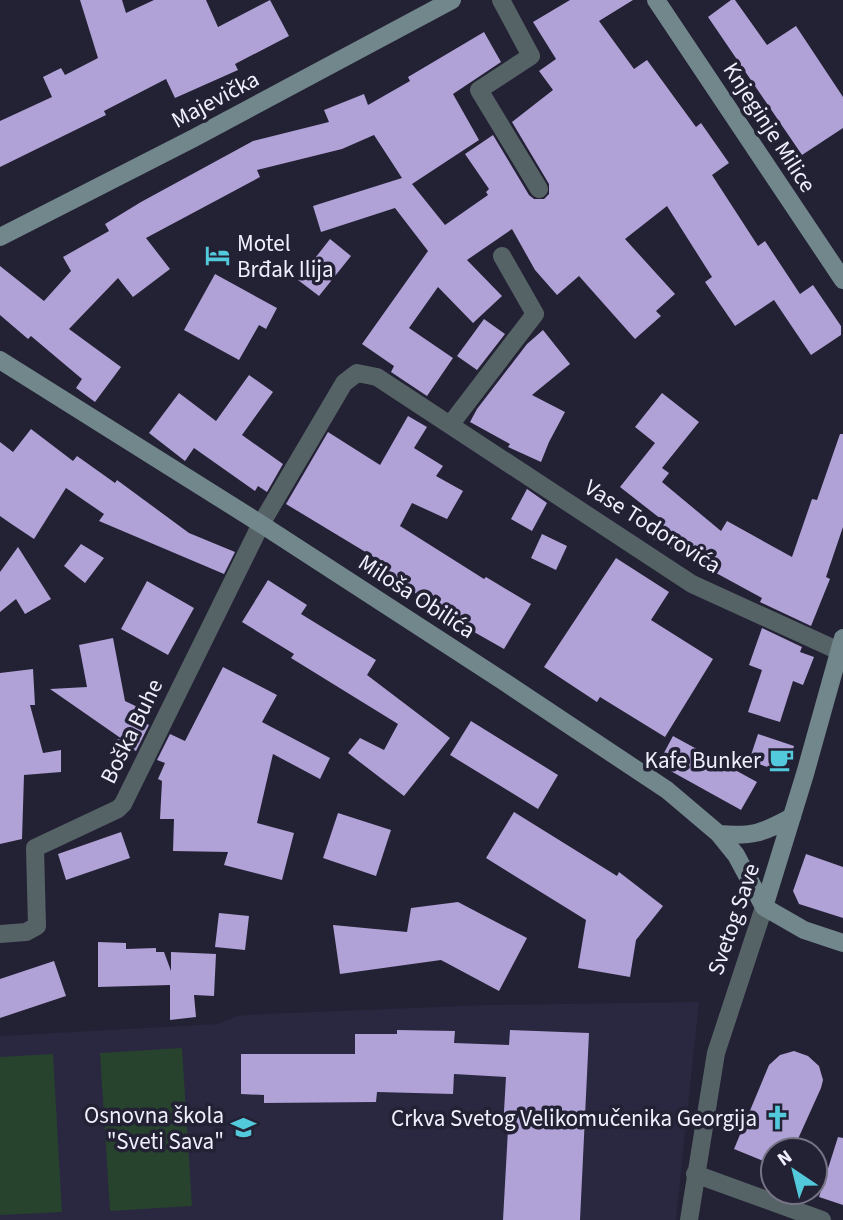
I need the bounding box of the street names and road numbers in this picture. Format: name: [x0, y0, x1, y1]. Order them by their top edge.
street label: Knjeginje Milice: [715, 56, 824, 199]
street label: Majevička: [165, 63, 265, 136]
street label: Vase Todorovića: [578, 471, 727, 582]
street label: Miloša Obilića: [352, 546, 482, 647]
street label: Boška Buhe: [92, 673, 171, 789]
street label: Svetog Save: [699, 859, 768, 979]

